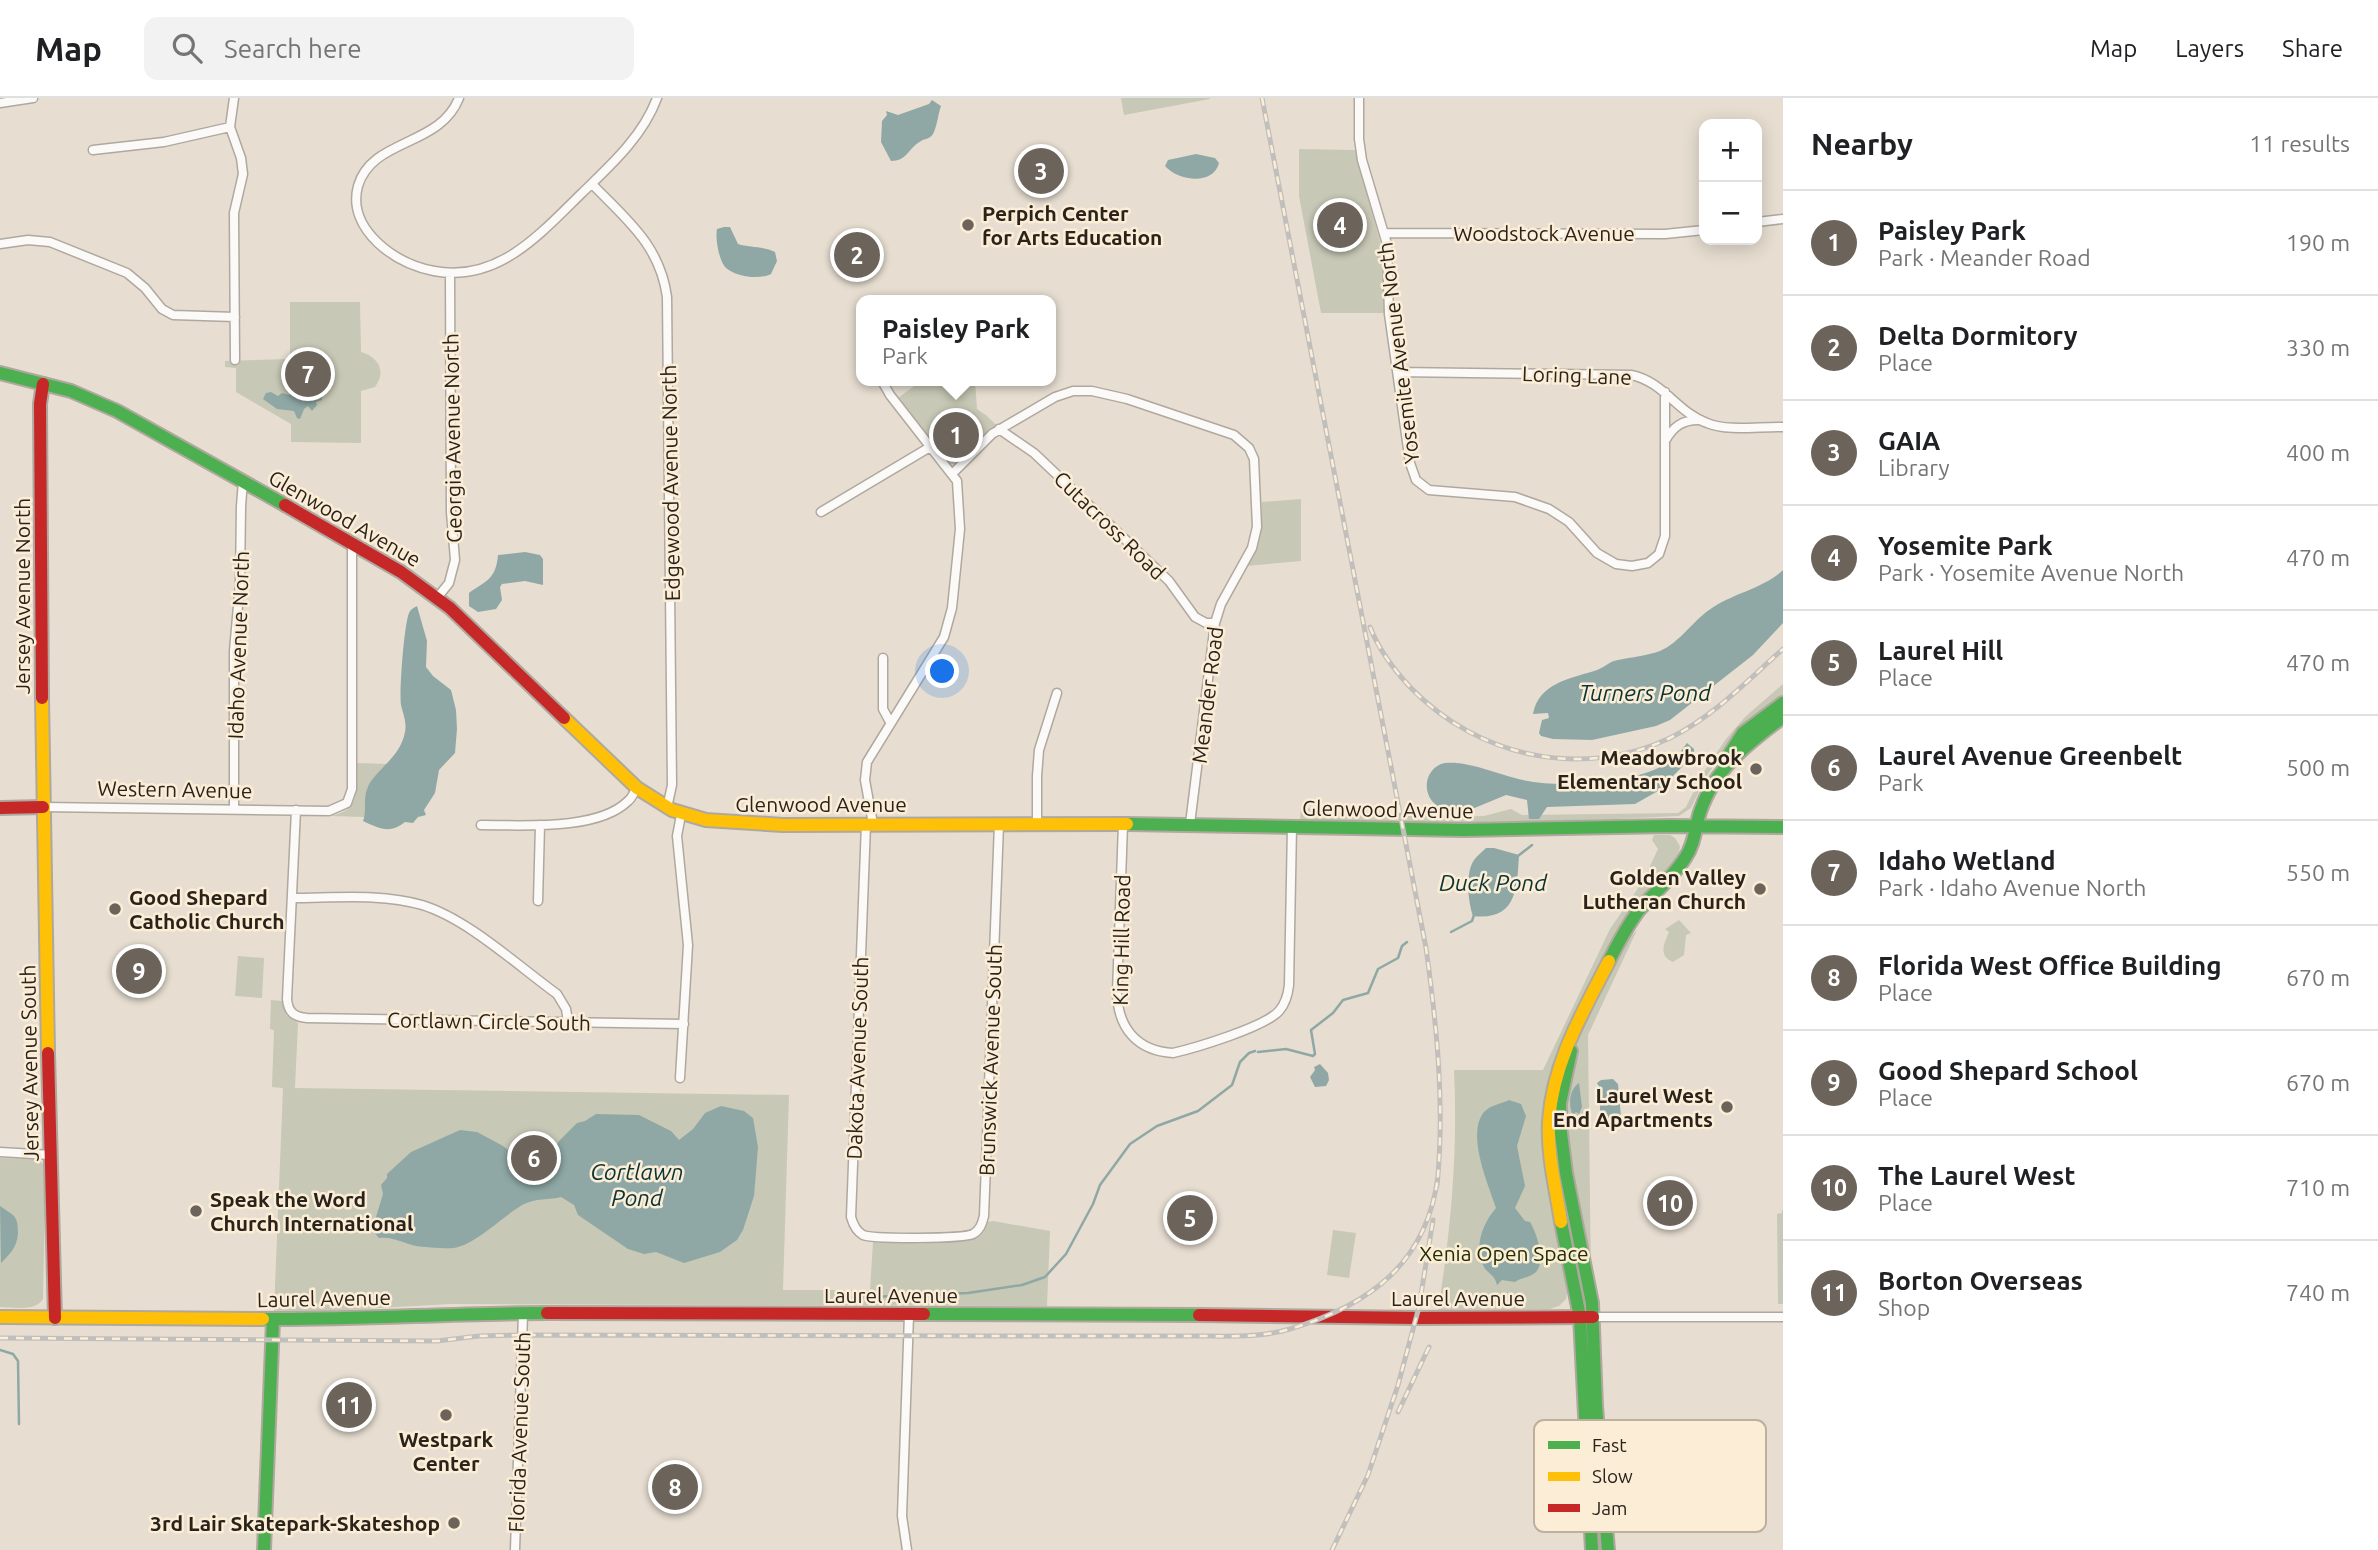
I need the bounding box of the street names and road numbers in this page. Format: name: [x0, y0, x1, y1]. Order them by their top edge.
street label: Woodstock Avenue: [1453, 221, 1635, 245]
street label: Yosemite Avenue North: [1372, 241, 1424, 465]
street label: Georgia Avenue North: [438, 333, 466, 543]
street label: Loring Lane: [1522, 361, 1632, 389]
street label: Edgewood Avenue North: [656, 365, 684, 601]
street label: Glenwood Avenue: [265, 465, 425, 571]
street label: Cutacross Road: [1049, 466, 1171, 584]
street label: Jersey Avenue North: [10, 498, 34, 694]
street label: Idaho Avenue North: [223, 550, 253, 740]
street label: Meander Road: [1187, 625, 1227, 765]
street label: Western Avenue: [97, 776, 253, 802]
street label: Glenwood Avenue: [735, 792, 907, 816]
street label: Glenwood Avenue: [1302, 796, 1474, 822]
street label: King Hill Road: [1108, 874, 1134, 1006]
street label: Brunswick Avenue South: [974, 944, 1006, 1176]
street label: Dakota Avenue South: [841, 956, 873, 1160]
street label: Jersey Avenue South: [15, 965, 43, 1161]
street label: Cortlawn Circle South: [387, 1007, 591, 1035]
street label: Laurel Avenue: [824, 1283, 958, 1307]
street label: Laurel Avenue: [257, 1285, 391, 1311]
street label: Laurel Avenue: [1391, 1286, 1525, 1310]
street label: Florida Avenue South: [504, 1331, 534, 1533]

